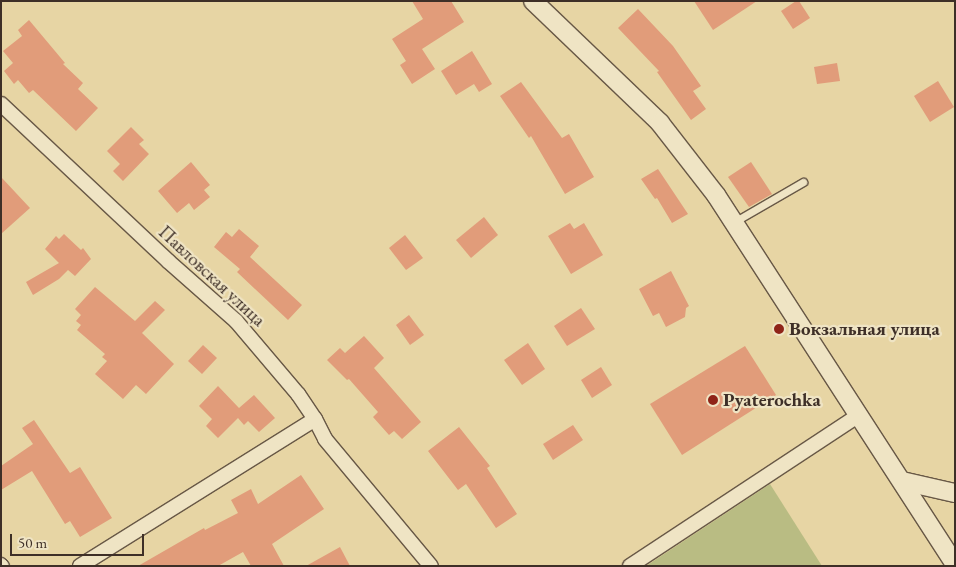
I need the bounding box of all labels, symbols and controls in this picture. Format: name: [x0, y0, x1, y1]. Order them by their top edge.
street label: Павловская улица: [154, 221, 270, 331]
place label: Вокзальная улица: [789, 318, 940, 340]
marker: Вокзальная улица: [773, 323, 785, 335]
place label: Pyaterochka: [723, 389, 821, 411]
marker: Pyaterochka: [707, 394, 719, 406]
scale bar: [12, 524, 146, 556]
text: 50 m: [18, 533, 47, 552]

